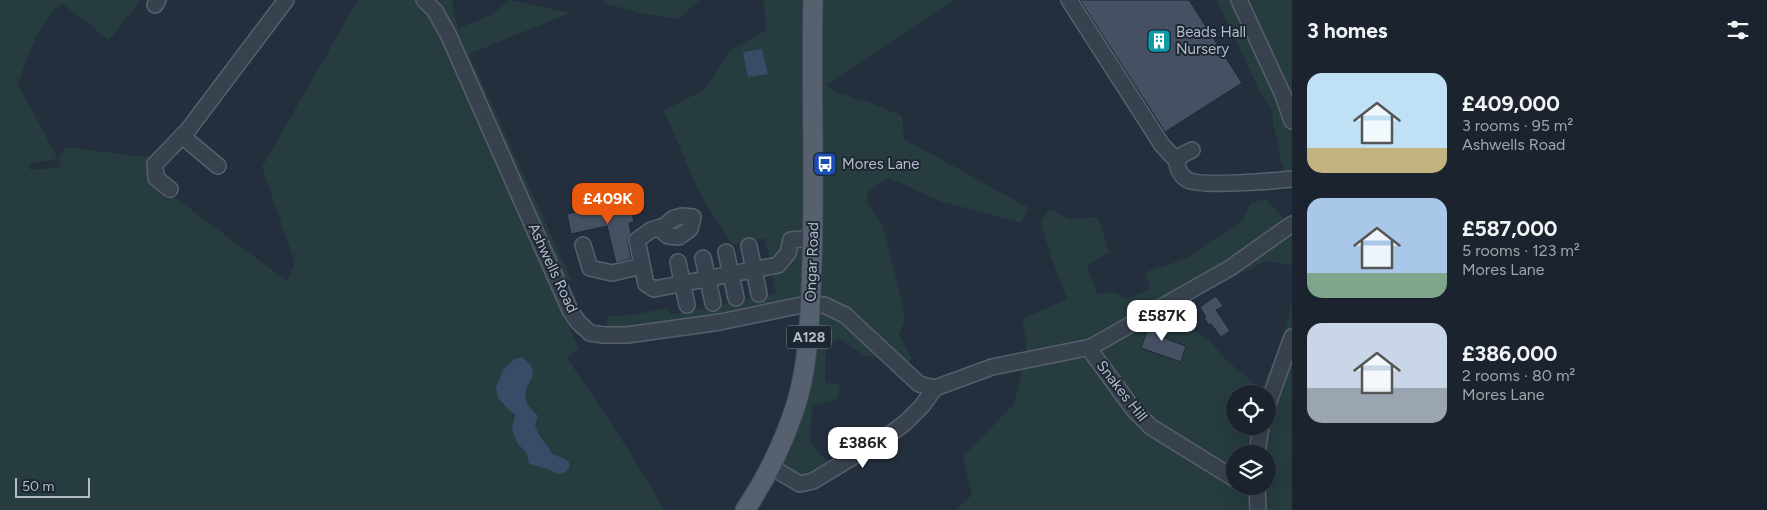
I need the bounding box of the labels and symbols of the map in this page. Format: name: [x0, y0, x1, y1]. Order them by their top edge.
place label: Beads Hall Nursery: [1176, 23, 1246, 58]
building icon: Beads Hall Nursery: [1146, 28, 1172, 54]
bus stop icon: Mores Lane: [812, 151, 838, 177]
place label: Mores Lane: [842, 155, 919, 173]
pin: £409K: [573, 182, 643, 225]
street label: Ashwells Road: [524, 220, 582, 316]
street label: Ongar Road: [802, 222, 822, 302]
pin: £587K: [1127, 300, 1197, 342]
road number: A128: [786, 326, 832, 348]
street label: Snakes Hill: [1093, 357, 1151, 425]
pin: £386K: [828, 426, 898, 469]
scale bar: [15, 475, 90, 498]

